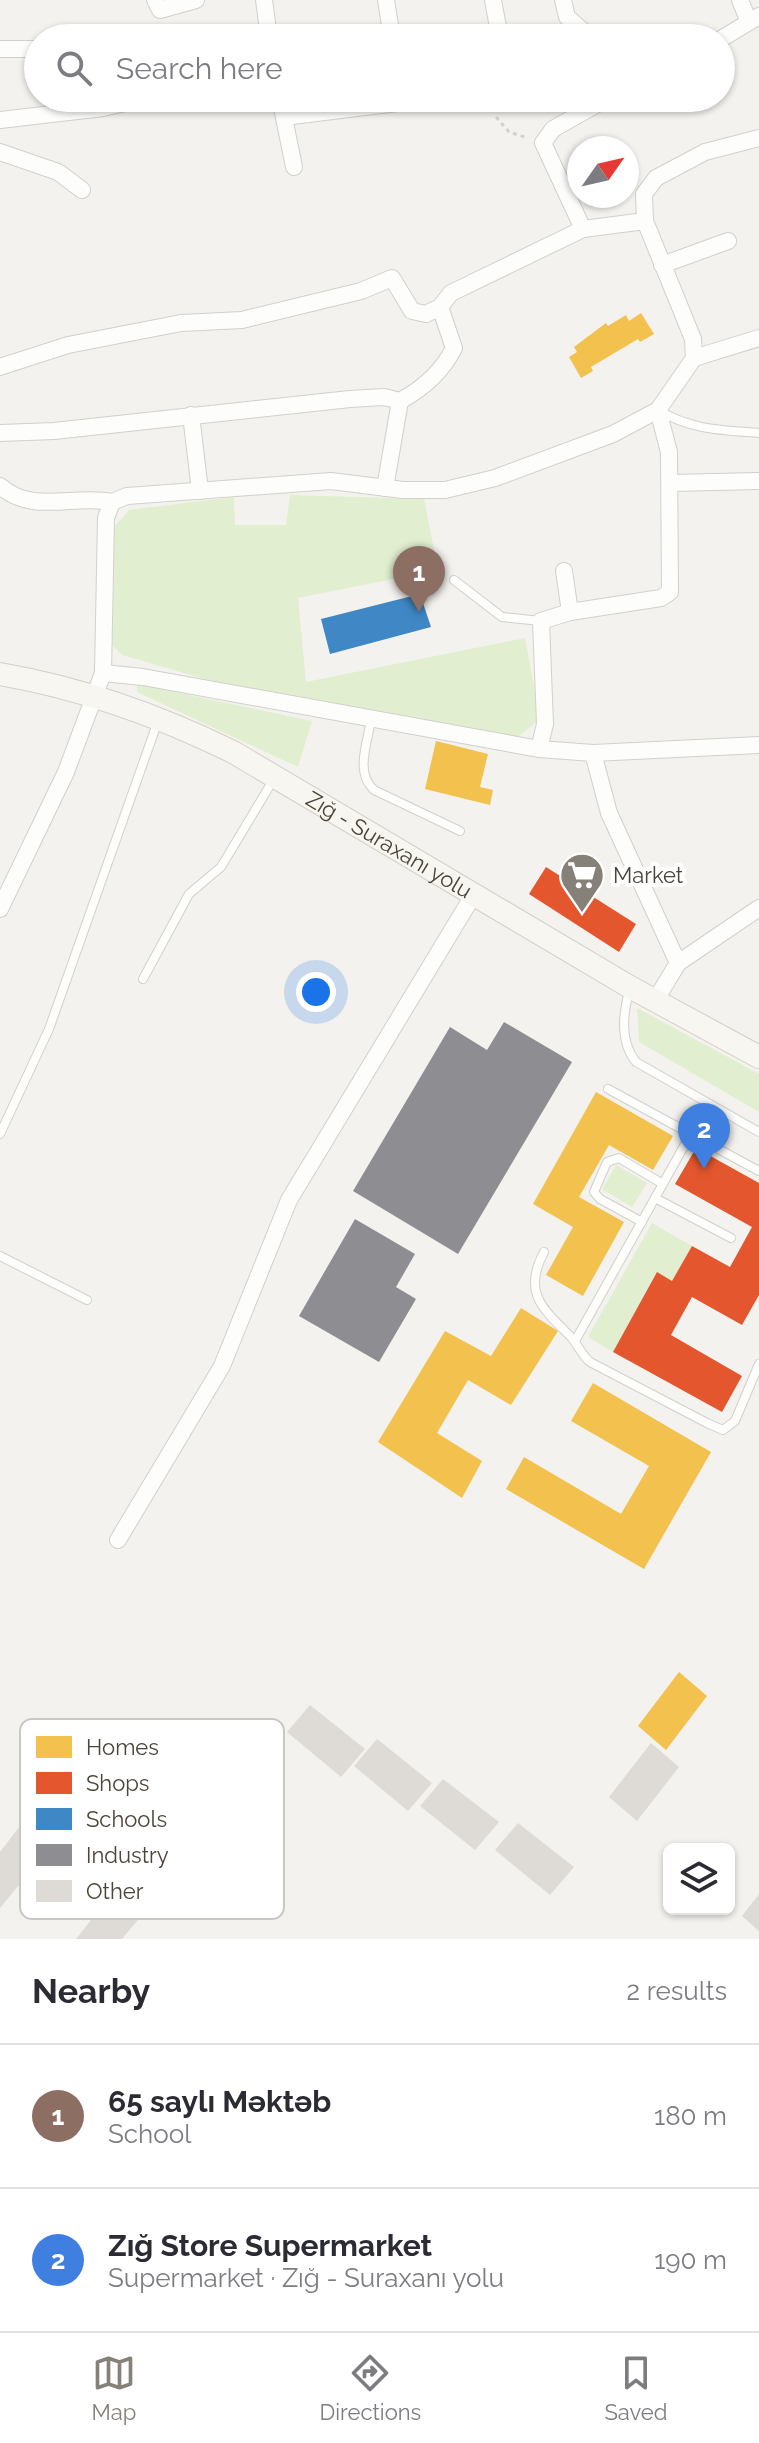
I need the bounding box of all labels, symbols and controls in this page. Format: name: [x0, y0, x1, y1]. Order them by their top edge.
search box: [24, 24, 735, 112]
icon: search: [52, 46, 96, 90]
text: Search here: [116, 51, 283, 86]
north arrow: [567, 136, 639, 208]
pin: 1: [393, 546, 445, 612]
street label: Zığ - Suraxanı yolu: [302, 785, 477, 904]
supermarket icon: Market: [558, 851, 606, 914]
place label: Market: [613, 862, 684, 888]
your location: [296, 972, 336, 1012]
pin: 2: [678, 1103, 730, 1169]
legend: [20, 1719, 284, 1919]
text: Homes: [86, 1734, 159, 1760]
text: Shops: [86, 1770, 149, 1796]
text: Schools: [86, 1806, 167, 1832]
text: Industry: [86, 1842, 169, 1868]
map controls: [663, 1843, 735, 1915]
button: layers: [663, 1843, 735, 1915]
text: Other: [86, 1878, 144, 1904]
text: Nearby: [32, 1971, 150, 2011]
text: 2 results: [627, 1976, 727, 2006]
text: 65 saylı Məktəb: [108, 2084, 331, 2119]
text: 1: [52, 2101, 64, 2131]
text: 180 m: [654, 2101, 727, 2131]
text: School: [108, 2119, 191, 2149]
text: Zığ Store Supermarket: [108, 2228, 432, 2263]
text: 2: [51, 2245, 65, 2275]
text: 190 m: [654, 2245, 727, 2275]
text: Supermarket · Zığ - Suraxanı yolu: [108, 2263, 504, 2293]
tab: Map: [92, 2351, 136, 2425]
tab: Directions: [320, 2351, 421, 2425]
tab: Saved: [604, 2351, 667, 2425]

